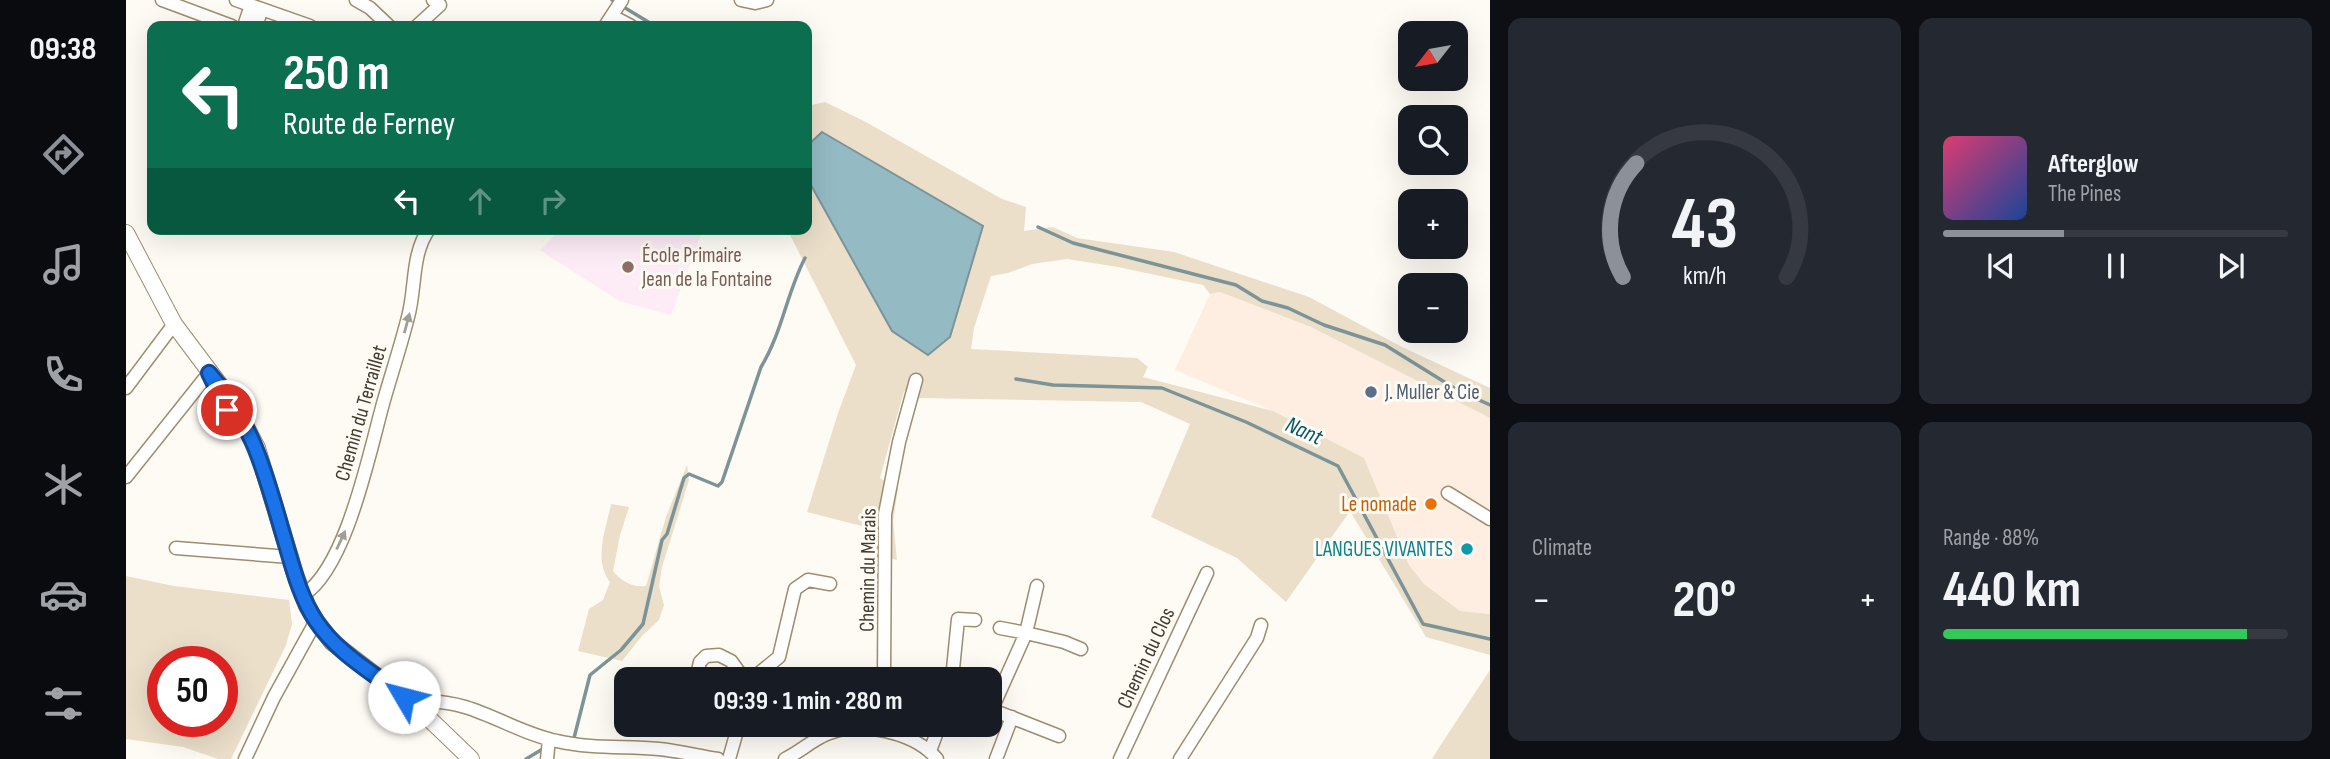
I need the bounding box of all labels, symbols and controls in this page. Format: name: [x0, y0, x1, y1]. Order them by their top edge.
north arrow: [1398, 21, 1468, 91]
map controls: [1398, 21, 1468, 343]
text: 09:38: [30, 30, 96, 69]
text: 250 m: [283, 45, 389, 104]
icon: left: [168, 49, 259, 140]
text: Route de Ferney: [283, 105, 455, 144]
button: search: [1398, 105, 1468, 175]
icon: directions: [39, 130, 88, 179]
text: Afterglow: [2048, 149, 2139, 180]
text: The Pines: [2048, 180, 2121, 208]
text: 43: [1671, 181, 1738, 269]
icon: left: [388, 182, 426, 220]
icon: ahead: [461, 182, 499, 220]
icon: right: [534, 182, 572, 220]
button: +: [1398, 189, 1468, 259]
icon: music: [39, 240, 88, 289]
place label: École Primaire Jean de la Fontaine: [641, 243, 772, 292]
icon: previous: [1982, 247, 2020, 285]
icon: pause: [2097, 247, 2135, 285]
icon: next: [2212, 247, 2250, 285]
marker: École Primaire Jean de la Fontaine: [620, 259, 636, 275]
text: km/h: [1683, 261, 1726, 292]
button: −: [1398, 273, 1468, 343]
one-way arrow: [402, 312, 412, 333]
street label: Chemin du Terraillet: [330, 342, 392, 484]
icon: phone: [39, 350, 88, 399]
pin: [197, 380, 257, 440]
place label: J. Muller & Cie: [1384, 380, 1480, 405]
marker: J. Muller & Cie: [1363, 384, 1379, 400]
icon: arrive: [208, 391, 246, 429]
water label: Nant: [1281, 411, 1328, 452]
icon: climate: [39, 460, 88, 509]
place label: Le nomade: [1341, 492, 1417, 517]
marker: Le nomade: [1423, 496, 1439, 512]
street label: Chemin du Marais: [854, 508, 882, 632]
text: Range · 88%: [1943, 524, 2039, 552]
one-way arrow: [335, 530, 346, 550]
text: Climate: [1532, 534, 1592, 562]
place label: LANGUES VIVANTES: [1315, 537, 1453, 562]
marker: LANGUES VIVANTES: [1459, 541, 1475, 557]
text: 440 km: [1943, 559, 2081, 622]
text: 20°: [1673, 569, 1736, 632]
icon: car: [39, 570, 88, 619]
text: −: [1532, 578, 1551, 623]
text: +: [1858, 578, 1877, 623]
street label: Chemin du Clos: [1112, 604, 1180, 712]
speed limit sign: 50: [147, 646, 238, 737]
position arrow: [367, 660, 441, 734]
icon: filters: [39, 679, 88, 728]
text: 09:39 · 1 min · 280 m: [714, 686, 902, 717]

